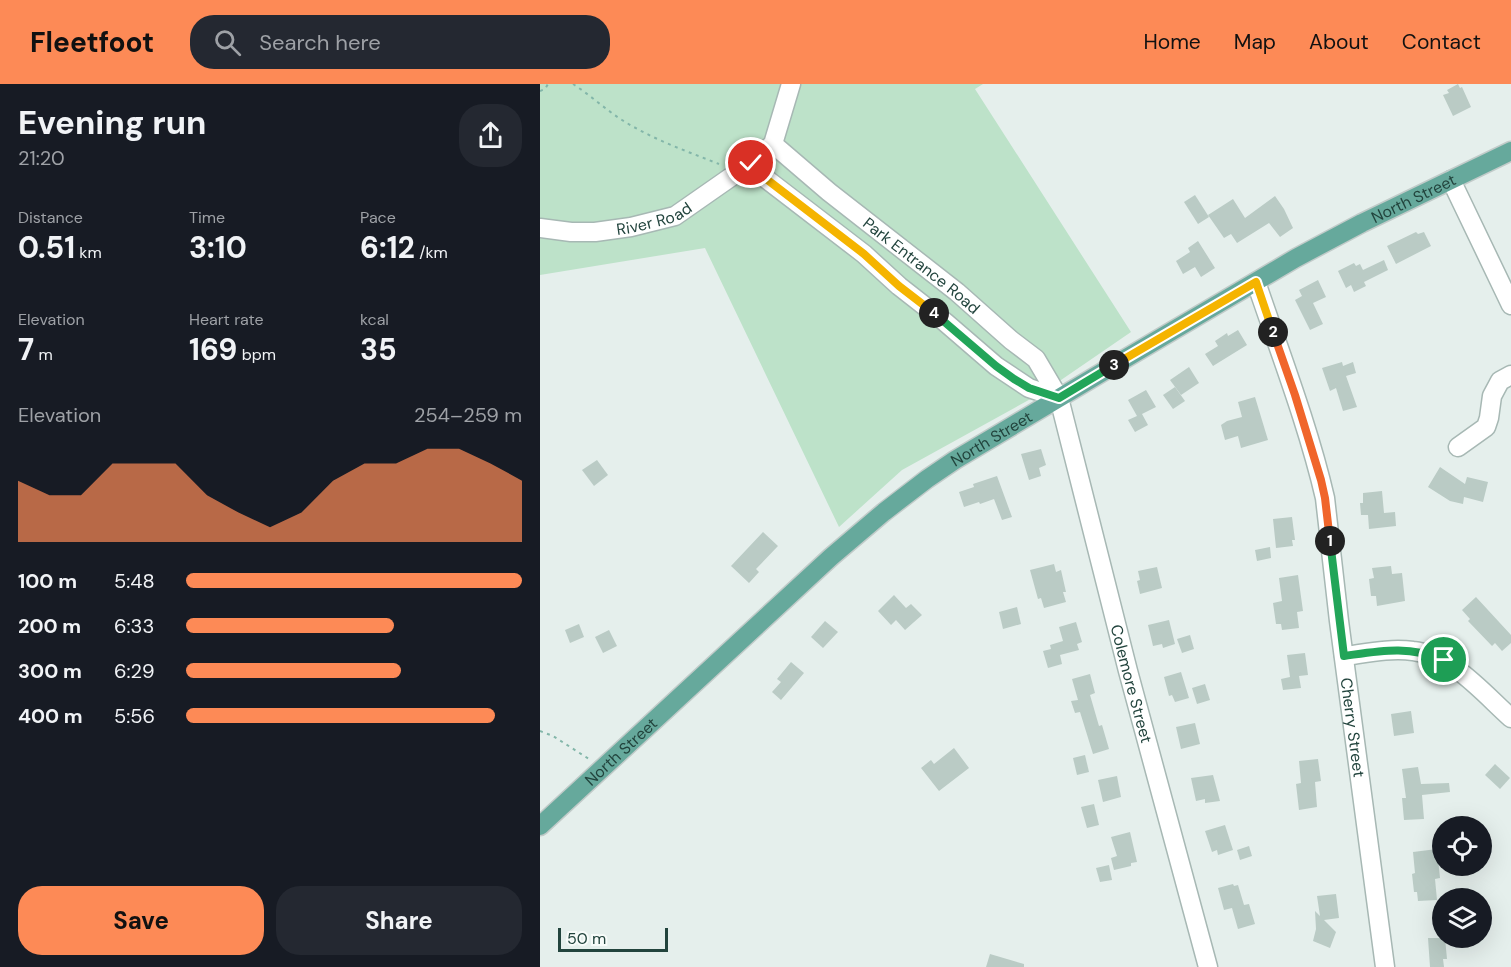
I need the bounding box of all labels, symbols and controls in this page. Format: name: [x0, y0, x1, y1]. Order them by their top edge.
search box: [190, 15, 610, 69]
text: Fleetfoot: [30, 24, 154, 61]
icon: search: [211, 26, 244, 59]
text: Search here: [259, 28, 381, 57]
text: Home: [1143, 28, 1201, 56]
text: Map: [1234, 28, 1276, 56]
text: About: [1309, 28, 1369, 56]
text: Contact: [1402, 28, 1481, 56]
text: Evening run: [18, 101, 206, 144]
button: share: [459, 104, 522, 167]
pin: [725, 137, 776, 188]
text: 21:20: [18, 145, 65, 171]
icon: check: [734, 146, 767, 179]
street label: North Street: [1368, 169, 1459, 228]
street label: River Road: [615, 197, 696, 240]
text: Distance: [18, 207, 83, 228]
text: Time: [189, 207, 225, 228]
text: Pace: [360, 207, 396, 228]
street label: Park Entrance Road: [859, 213, 984, 319]
text: 0.51: [18, 228, 75, 267]
text: 3:10: [189, 228, 247, 267]
text: 6:12: [360, 228, 415, 267]
text: km: [75, 242, 102, 263]
text: /km: [415, 242, 448, 263]
pin: 4: [919, 298, 949, 328]
text: 4: [929, 302, 939, 323]
text: Elevation: [18, 309, 85, 330]
text: Heart rate: [189, 309, 264, 330]
text: kcal: [360, 309, 389, 330]
pin: 2: [1258, 317, 1288, 347]
text: 2: [1268, 321, 1278, 342]
text: 7: [18, 330, 34, 369]
text: 169: [189, 330, 237, 369]
text: 35: [360, 330, 397, 369]
text: m: [34, 344, 53, 365]
text: bpm: [237, 344, 276, 365]
pin: 3: [1099, 350, 1129, 380]
text: 3: [1109, 354, 1119, 375]
text: Elevation: [18, 402, 101, 428]
text: 254–259 m: [414, 402, 522, 428]
street label: North Street: [947, 406, 1036, 471]
pin: 1: [1315, 526, 1345, 556]
text: 1: [1327, 530, 1333, 551]
text: 100 m: [18, 568, 77, 594]
text: 5:48: [114, 568, 155, 594]
text: 200 m: [18, 613, 81, 639]
text: 6:33: [114, 613, 154, 639]
street label: Colemore Street: [1106, 622, 1157, 745]
pin: [1418, 634, 1469, 685]
icon: arrive: [1427, 643, 1460, 676]
text: 300 m: [18, 658, 82, 684]
text: 6:29: [114, 658, 154, 684]
street label: Cherry Street: [1336, 676, 1370, 779]
text: 400 m: [18, 703, 83, 729]
text: 5:56: [114, 703, 155, 729]
street label: North Street: [580, 713, 662, 791]
map controls: [1432, 816, 1492, 948]
button: locate: [1432, 816, 1492, 876]
button: Save: [18, 886, 264, 955]
button: Share: [276, 886, 522, 955]
button: layers: [1432, 888, 1492, 948]
scale bar: [558, 925, 668, 952]
text: 50 m: [567, 928, 606, 949]

